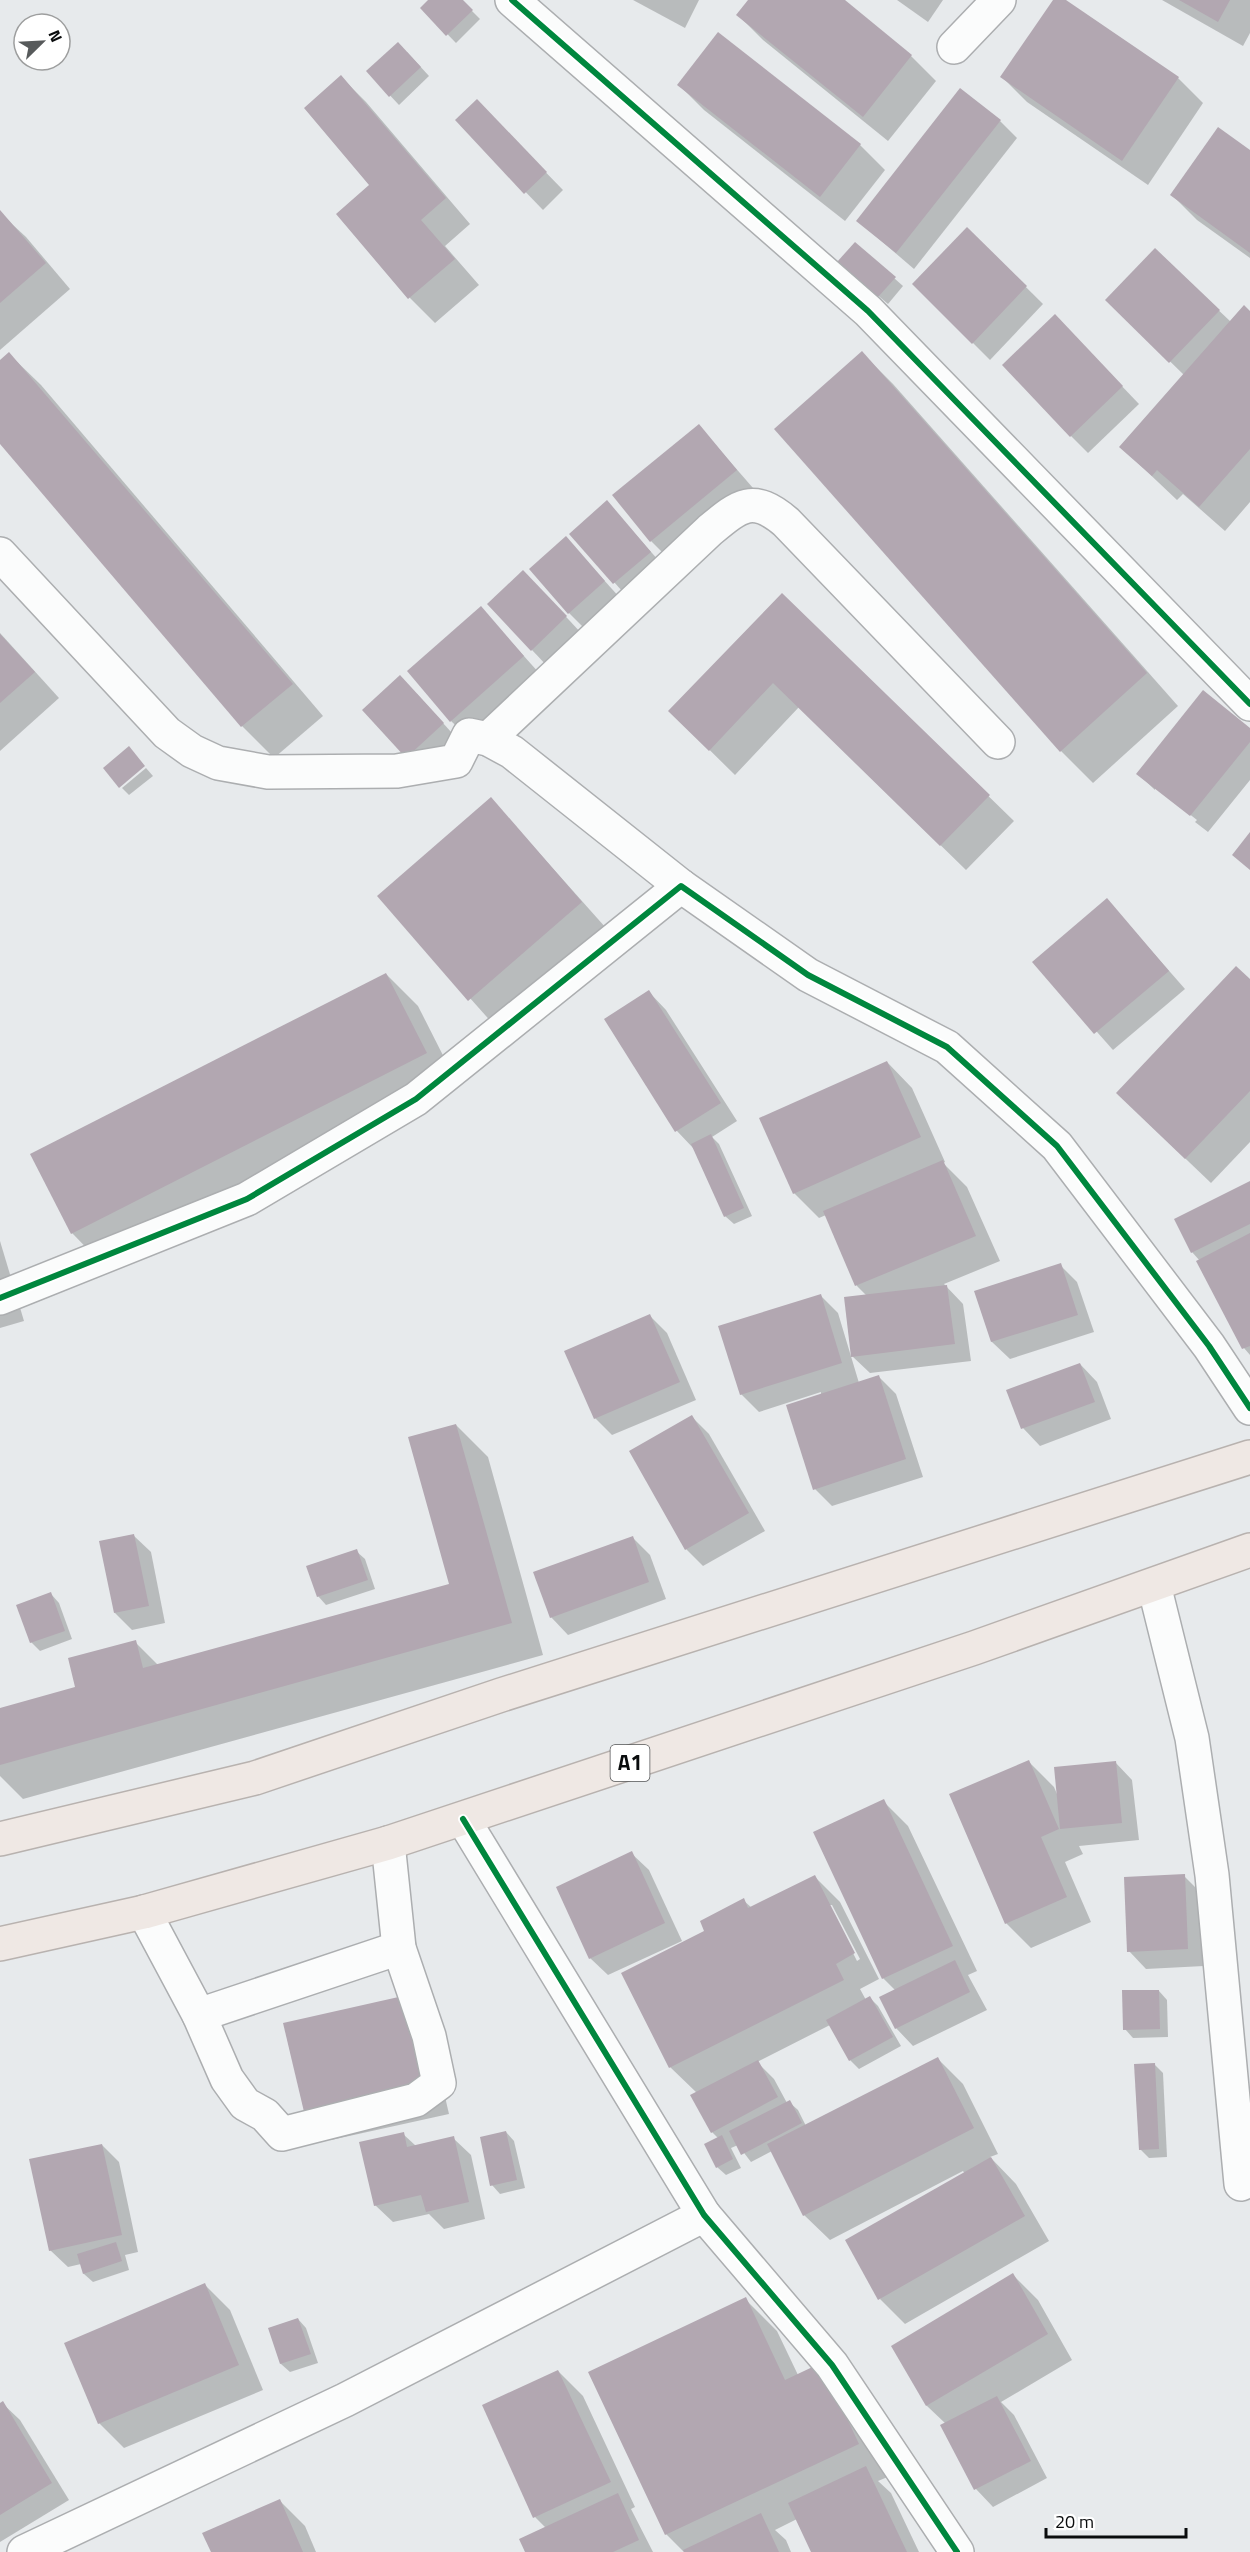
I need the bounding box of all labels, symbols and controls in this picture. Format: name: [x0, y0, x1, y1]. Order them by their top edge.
north arrow: [12, 12, 72, 72]
text: N: [42, 26, 69, 46]
road number: A1: [610, 1745, 650, 1781]
scale bar: [1046, 2501, 1186, 2539]
text: 20 m: [1055, 2508, 1094, 2535]

